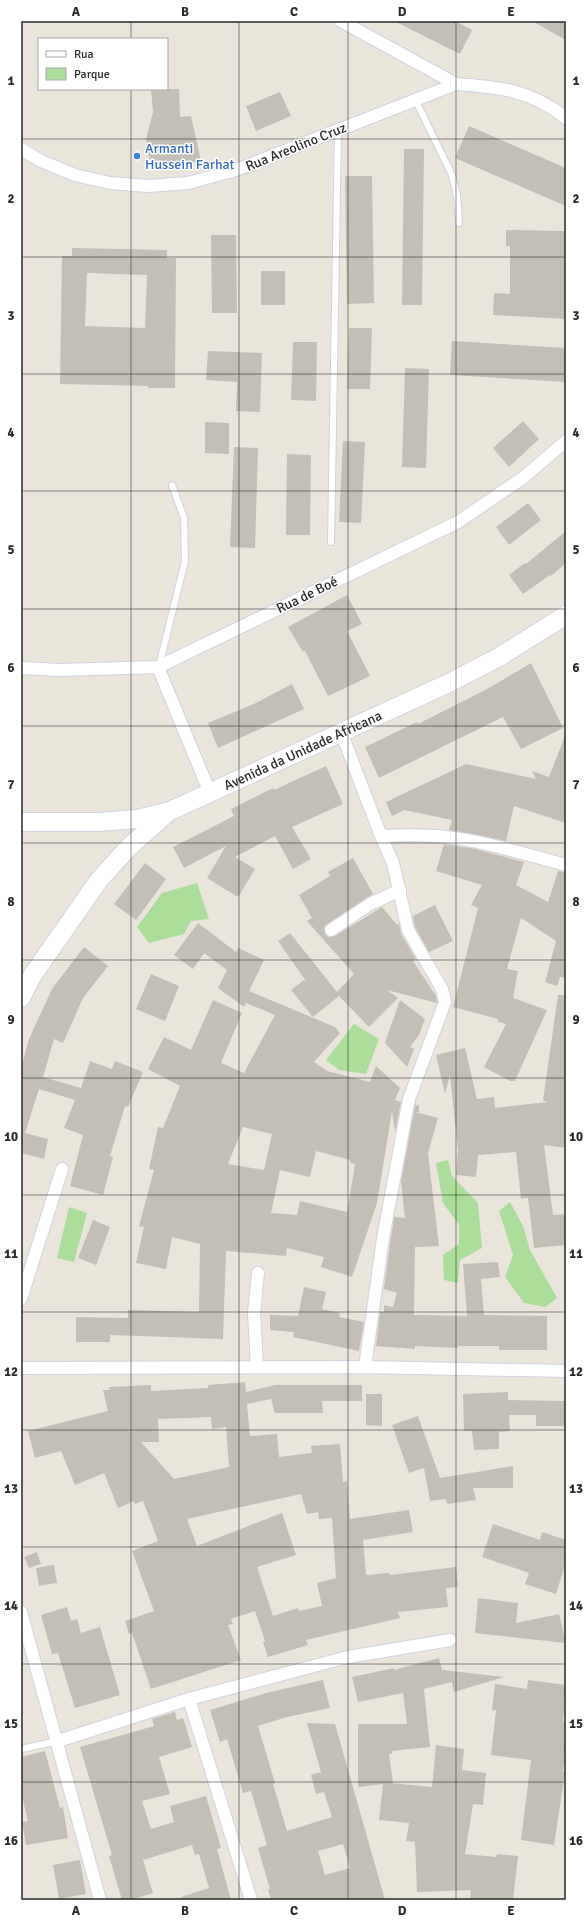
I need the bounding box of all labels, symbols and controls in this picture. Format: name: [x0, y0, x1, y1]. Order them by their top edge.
text: A: [72, 4, 81, 20]
text: B: [181, 4, 189, 20]
text: C: [290, 4, 298, 20]
text: D: [398, 4, 407, 20]
text: E: [507, 4, 515, 20]
legend: [38, 38, 168, 90]
text: Rua: [74, 47, 94, 62]
text: Parque: [74, 67, 110, 82]
text: 1: [7, 73, 15, 89]
text: 1: [572, 73, 580, 89]
street label: Rua Areolino Cruz: [243, 119, 349, 175]
place label: Armanti Hussein Farhat: [145, 140, 235, 173]
marker: Armanti Hussein Farhat: [132, 151, 142, 161]
text: 2: [7, 191, 15, 207]
text: 2: [572, 191, 580, 207]
text: 3: [7, 308, 15, 324]
text: 3: [572, 308, 580, 324]
text: 4: [7, 425, 15, 441]
text: 4: [572, 425, 580, 441]
text: 5: [7, 542, 15, 558]
text: 5: [572, 542, 580, 558]
street label: Rua de Boé: [274, 573, 340, 617]
text: 6: [7, 660, 15, 676]
text: 6: [572, 660, 580, 676]
street label: Avenida da Unidade Africana: [221, 707, 384, 794]
text: 7: [7, 777, 15, 793]
text: 7: [572, 777, 580, 793]
text: 8: [7, 894, 15, 910]
text: 8: [572, 894, 580, 910]
text: 9: [7, 1012, 15, 1028]
text: 9: [572, 1012, 580, 1028]
text: 10: [4, 1129, 18, 1145]
text: 10: [569, 1129, 583, 1145]
text: 11: [4, 1246, 18, 1262]
text: 11: [569, 1246, 583, 1262]
text: 12: [4, 1364, 18, 1380]
text: 12: [569, 1364, 583, 1380]
text: 13: [4, 1481, 18, 1497]
text: 13: [569, 1481, 583, 1497]
text: 14: [4, 1598, 18, 1614]
text: 14: [569, 1598, 583, 1614]
text: 15: [4, 1716, 18, 1732]
text: 15: [569, 1716, 583, 1732]
text: 16: [4, 1833, 18, 1849]
text: 16: [569, 1833, 583, 1849]
text: A: [72, 1903, 81, 1919]
text: B: [181, 1903, 189, 1919]
text: C: [290, 1903, 298, 1919]
text: D: [398, 1903, 407, 1919]
text: E: [507, 1903, 515, 1919]

